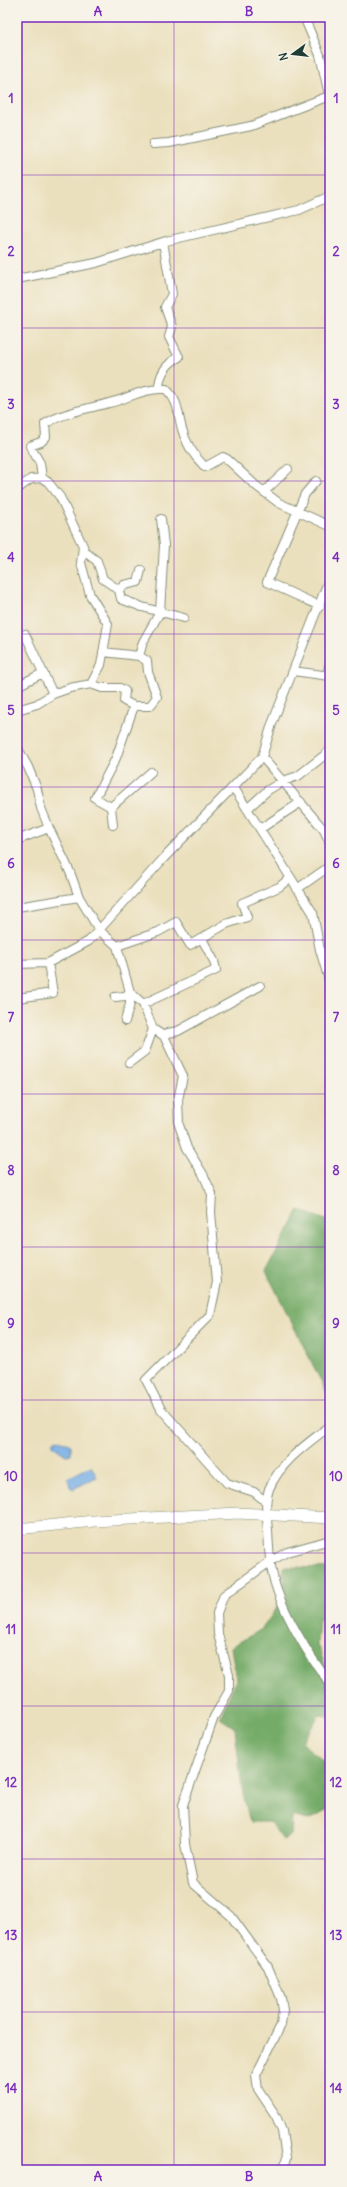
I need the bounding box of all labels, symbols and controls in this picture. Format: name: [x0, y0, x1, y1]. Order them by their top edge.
text: A: [94, 3, 103, 20]
text: B: [245, 3, 254, 20]
north arrow: [273, 34, 313, 74]
text: N: [276, 51, 291, 62]
text: 1: [8, 90, 14, 107]
text: 1: [333, 90, 339, 107]
text: 2: [7, 243, 15, 260]
text: 2: [332, 243, 340, 260]
text: 3: [7, 396, 15, 413]
text: 3: [332, 396, 340, 413]
text: 4: [7, 549, 15, 566]
text: 4: [332, 549, 340, 566]
text: 5: [7, 702, 15, 719]
text: 5: [332, 702, 340, 719]
text: 6: [7, 855, 15, 872]
text: 6: [332, 855, 340, 872]
text: 7: [8, 1009, 15, 1026]
text: 7: [333, 1009, 340, 1026]
text: 8: [7, 1162, 15, 1179]
text: 8: [332, 1162, 340, 1179]
text: 9: [7, 1315, 15, 1332]
text: 9: [332, 1315, 340, 1332]
text: 10: [4, 1468, 18, 1485]
text: 10: [329, 1468, 343, 1485]
text: 11: [6, 1621, 16, 1638]
text: 11: [331, 1621, 341, 1638]
text: 12: [5, 1774, 17, 1791]
text: 12: [330, 1774, 342, 1791]
text: 13: [5, 1927, 17, 1944]
text: 13: [330, 1927, 342, 1944]
text: 14: [5, 2080, 18, 2097]
text: 14: [330, 2080, 343, 2097]
text: A: [94, 2168, 103, 2185]
text: B: [245, 2168, 254, 2185]

